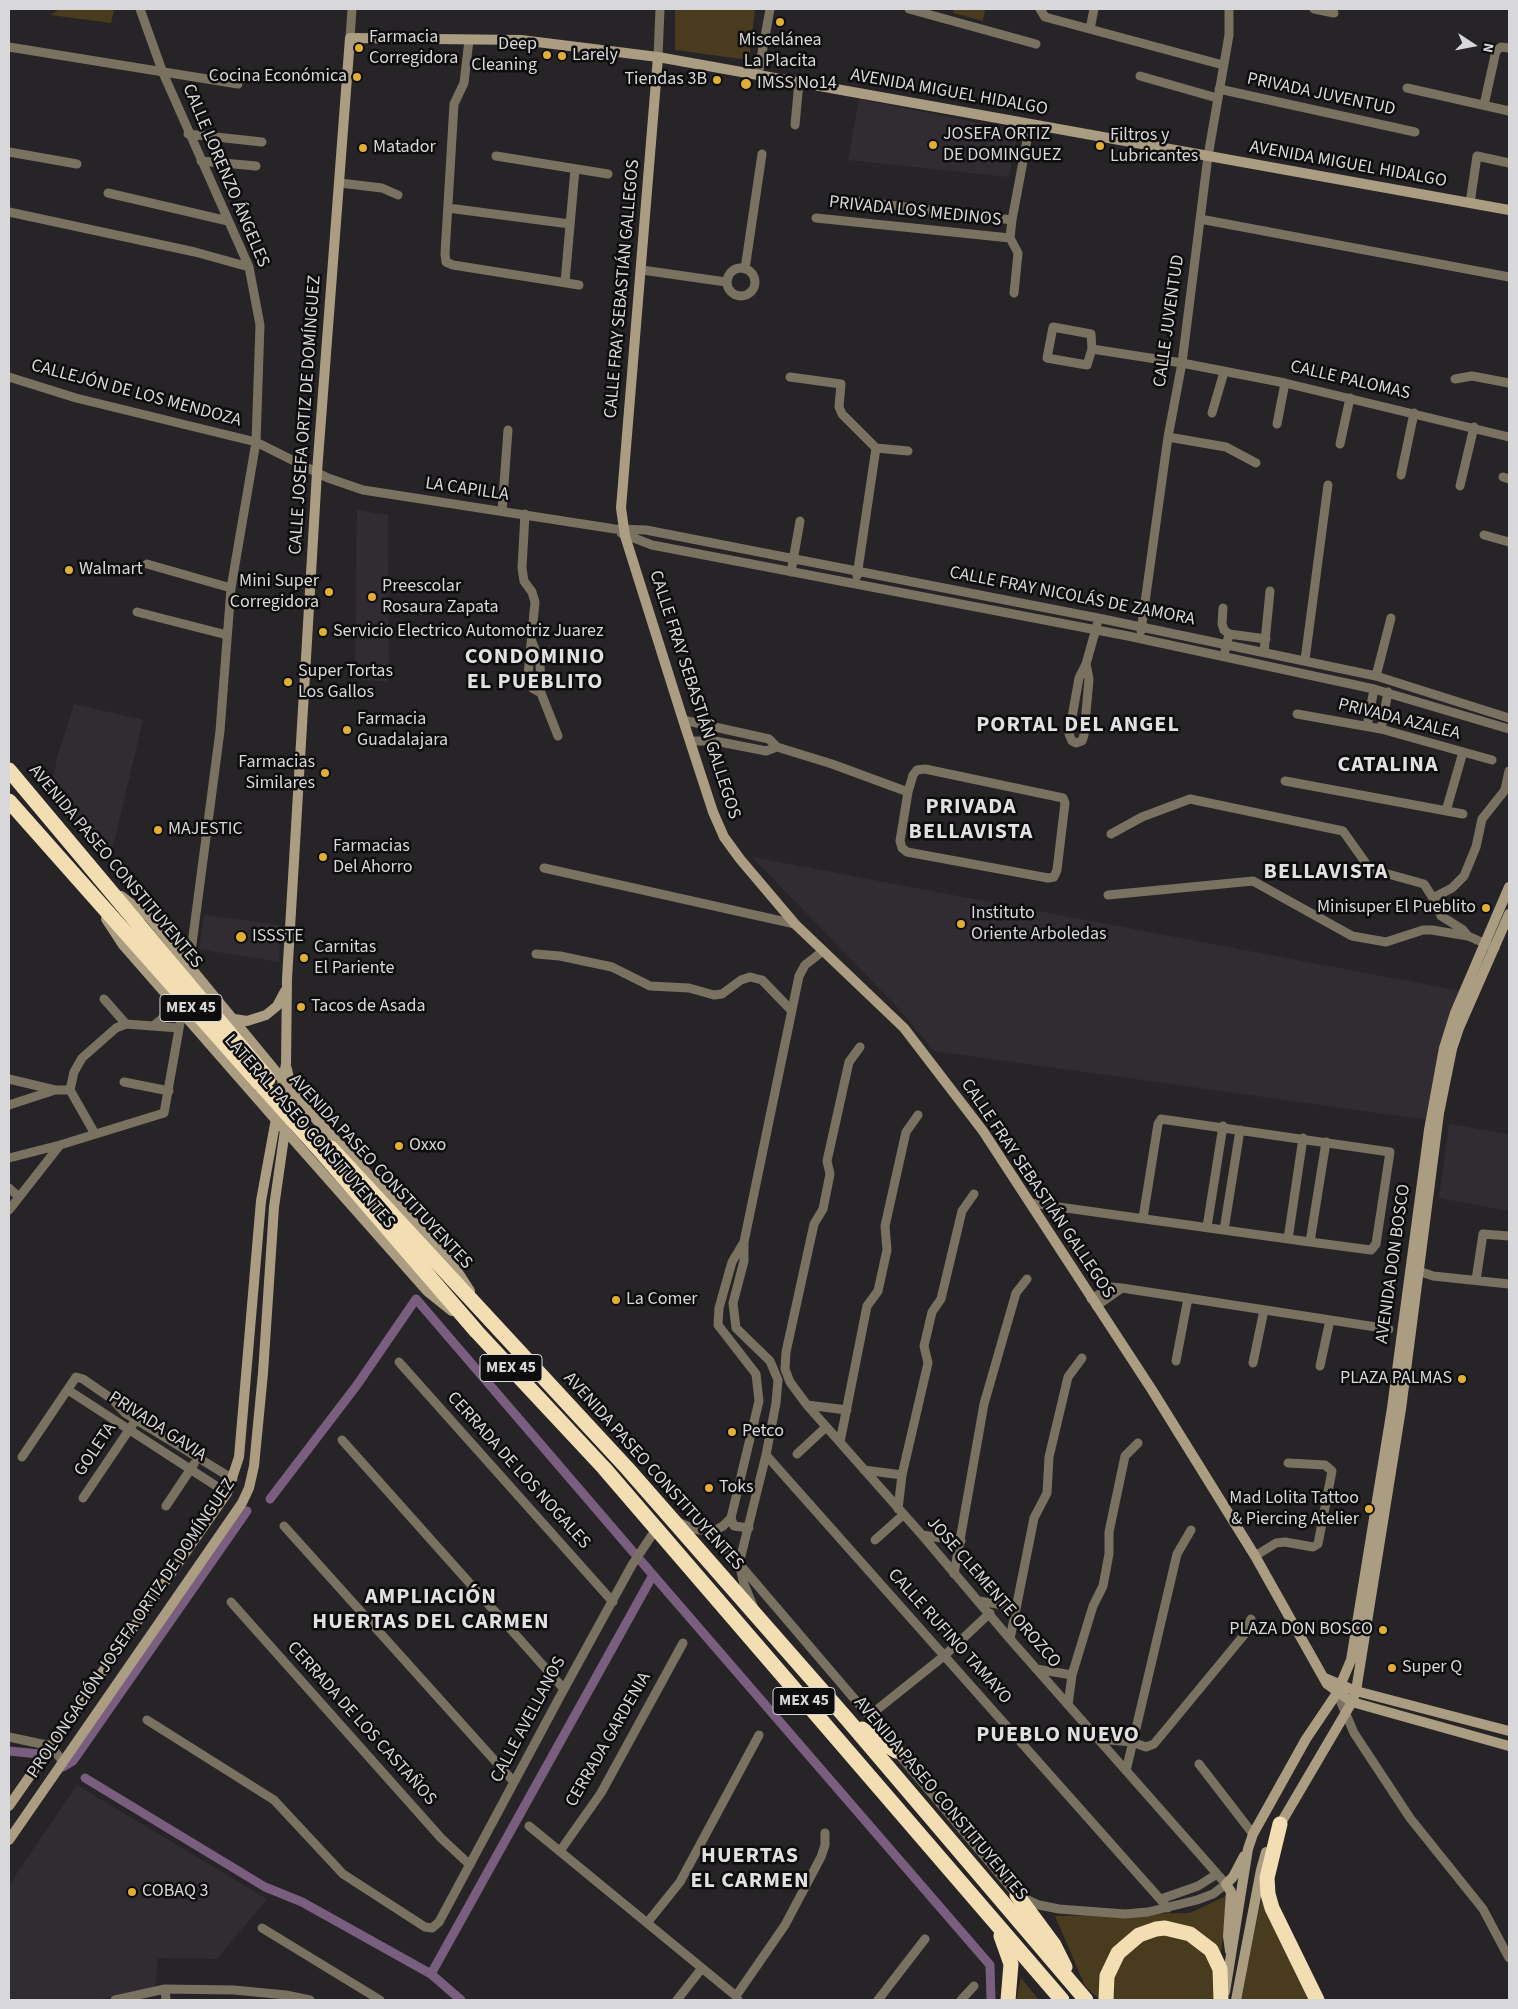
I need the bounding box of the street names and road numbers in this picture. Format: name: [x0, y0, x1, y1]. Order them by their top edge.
street label: AVENIDA MIGUEL HIDALGO: [849, 65, 1049, 121]
street label: PRIVADA JUVENTUD: [1245, 69, 1397, 121]
street label: CALLE LORENZO ÁNGELES: [177, 81, 273, 271]
street label: AVENIDA MIGUEL HIDALGO: [1248, 137, 1448, 193]
street label: CALLE FRAY SEBASTIÁN GALLEGOS: [601, 159, 645, 419]
street label: PRIVADA LOS MEDINOS: [828, 192, 1002, 232]
street label: CALLE JUVENTUD: [1150, 253, 1190, 389]
street label: CALLE JOSEFA ORTIZ DE DOMÍNGUEZ: [285, 275, 327, 555]
street label: CALLEJÓN DE LOS MENDOZA: [29, 356, 243, 432]
street label: CALLE PALOMAS: [1288, 357, 1412, 405]
street label: LA CAPILLA: [424, 473, 510, 507]
street label: CALLE FRAY NICOLÁS DE ZAMORA: [947, 563, 1197, 631]
street label: CALLE FRAY SEBASTIÁN GALLEGOS: [644, 568, 744, 822]
street label: PRIVADA AZALEA: [1336, 694, 1462, 746]
street label: AVENIDA PASEO CONSTITUYENTES: [23, 761, 207, 973]
road number: MEX 45: [160, 994, 222, 1021]
street label: LATERAL PASEO CONSITUYENTES: [219, 1031, 399, 1233]
street label: AVENIDA PASEO CONSTITUYENTES: [284, 1070, 476, 1274]
street label: CALLE FRAY SEBASTIÁN GALLEGOS: [955, 1075, 1119, 1303]
street label: AVENIDA DON BOSCO: [1372, 1183, 1416, 1345]
road number: MEX 45: [480, 1355, 542, 1382]
street label: AVENIDA PASEO CONSTITUYENTES: [558, 1368, 748, 1576]
street label: PRIVADA GAVIA: [104, 1387, 210, 1467]
street label: CERRADA DE LOS NOGALES: [442, 1388, 594, 1554]
street label: GOLETA: [70, 1419, 122, 1481]
street label: PROLONGACIÓN JOSEFA ORTIZ DE DOMÍNGUEZ: [23, 1475, 241, 1783]
street label: JOSE CLEMENTE OROZCO: [921, 1513, 1065, 1673]
street label: CALLE RUFINO TAMAYO: [882, 1565, 1016, 1709]
street label: CERRADA DE LOS CASTAÑOS: [282, 1638, 440, 1810]
street label: CALLE AVELLANOS: [487, 1653, 571, 1787]
street label: CERRADA GARDENIA: [562, 1669, 656, 1811]
road number: MEX 45: [773, 1688, 835, 1714]
street label: AVENIDA PASEO CONSTITUYENTES: [848, 1693, 1032, 1905]

